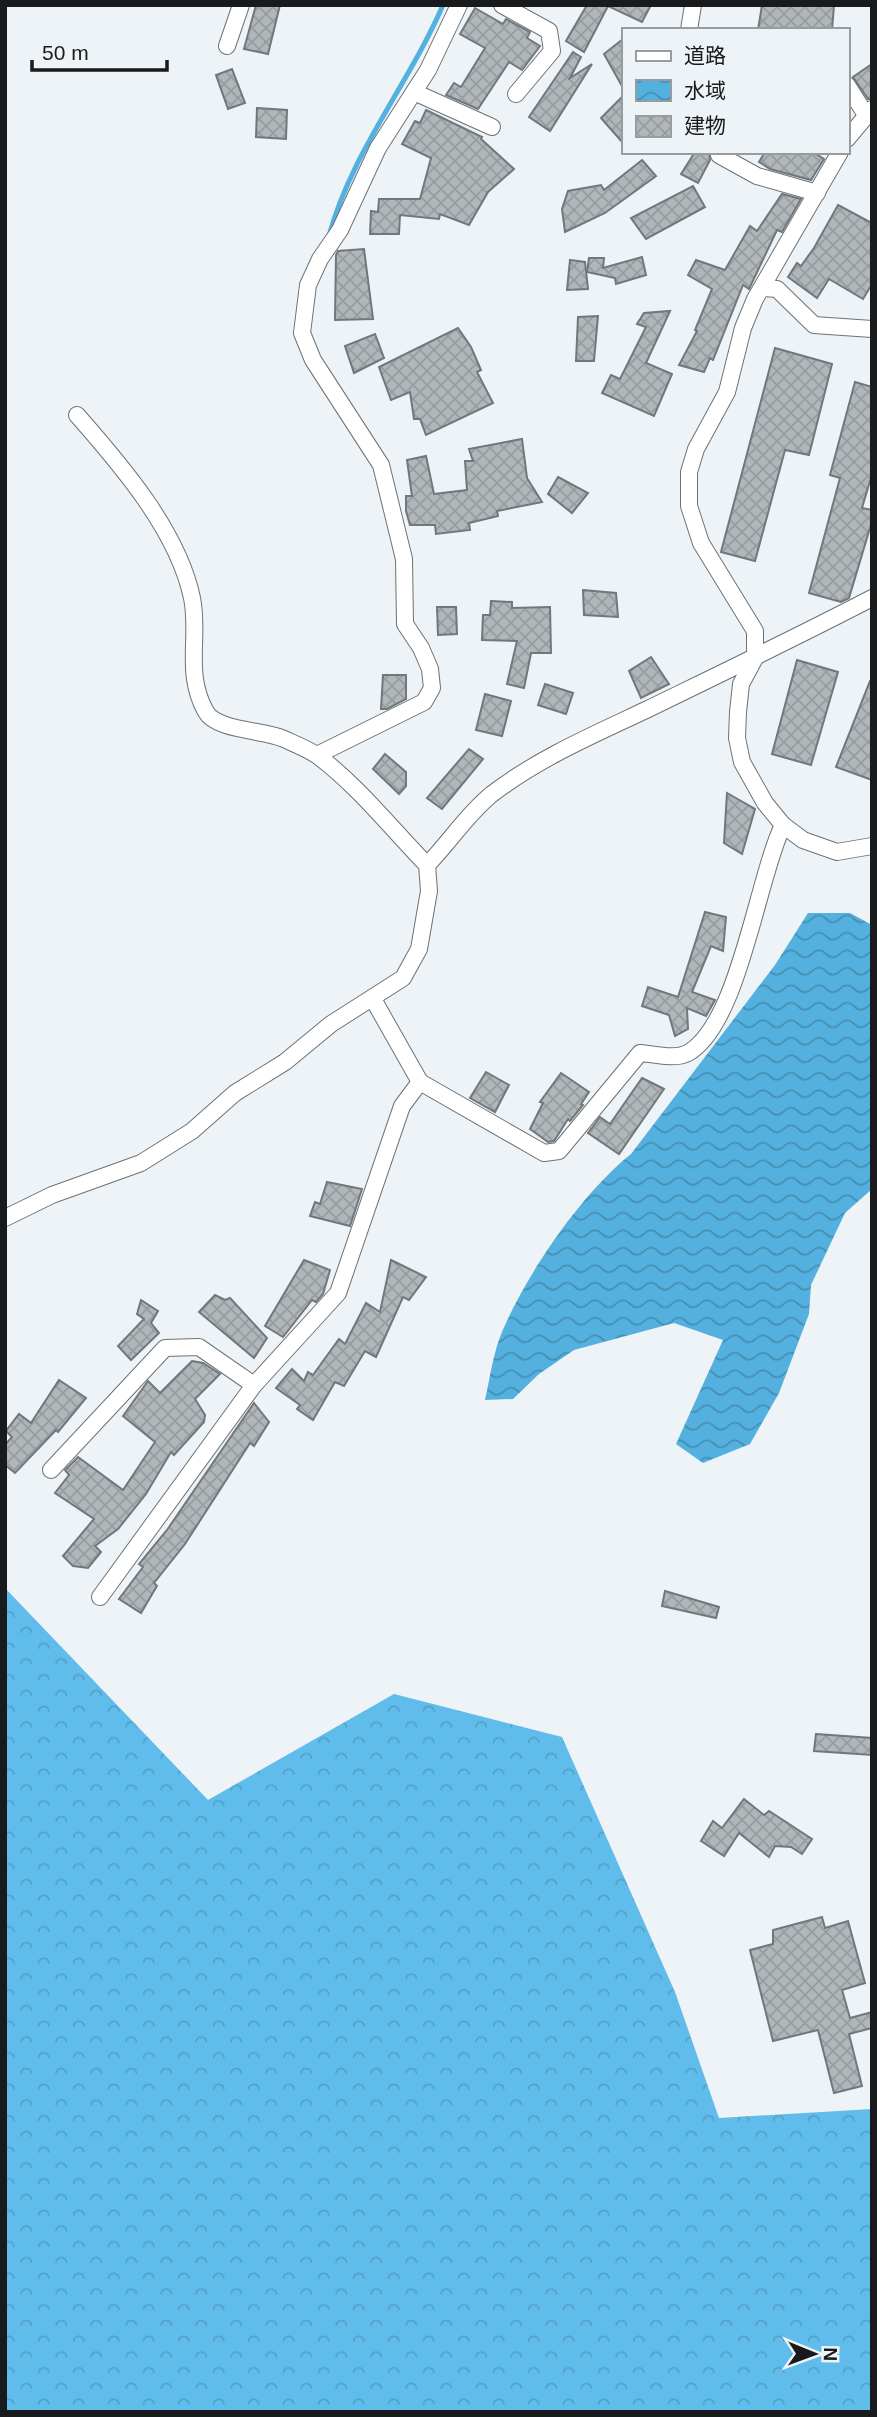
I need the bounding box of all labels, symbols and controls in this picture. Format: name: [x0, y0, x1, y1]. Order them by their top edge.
scale bar: [32, 28, 166, 72]
legend: [622, 28, 849, 154]
text: 50 m: [42, 41, 89, 64]
text: 道路: [684, 44, 726, 67]
text: 水域: [684, 79, 726, 102]
text: 建物: [684, 114, 726, 137]
north arrow: [779, 2319, 849, 2389]
text: N: [820, 2347, 841, 2361]

